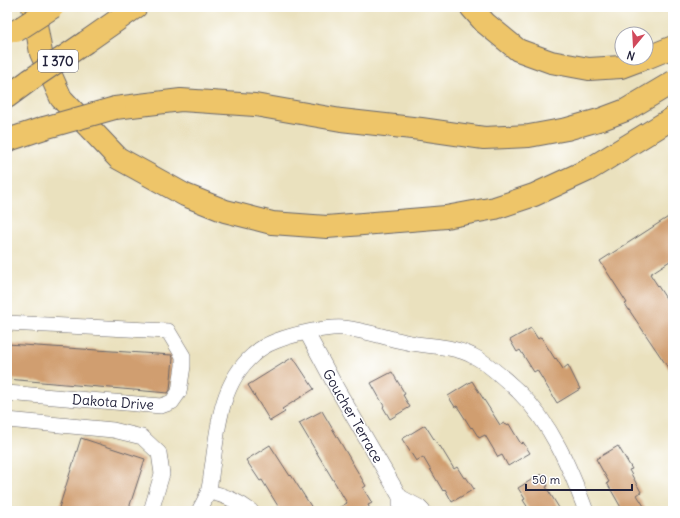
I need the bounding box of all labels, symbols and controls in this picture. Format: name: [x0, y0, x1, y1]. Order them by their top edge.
north arrow: [614, 26, 654, 66]
text: N: [625, 48, 637, 63]
road number: I 370: [38, 50, 78, 72]
street label: Goucher Terrace: [319, 366, 387, 466]
street label: Dakota Drive: [72, 390, 154, 414]
scale bar: [526, 466, 632, 492]
text: 50 m: [532, 472, 561, 487]

